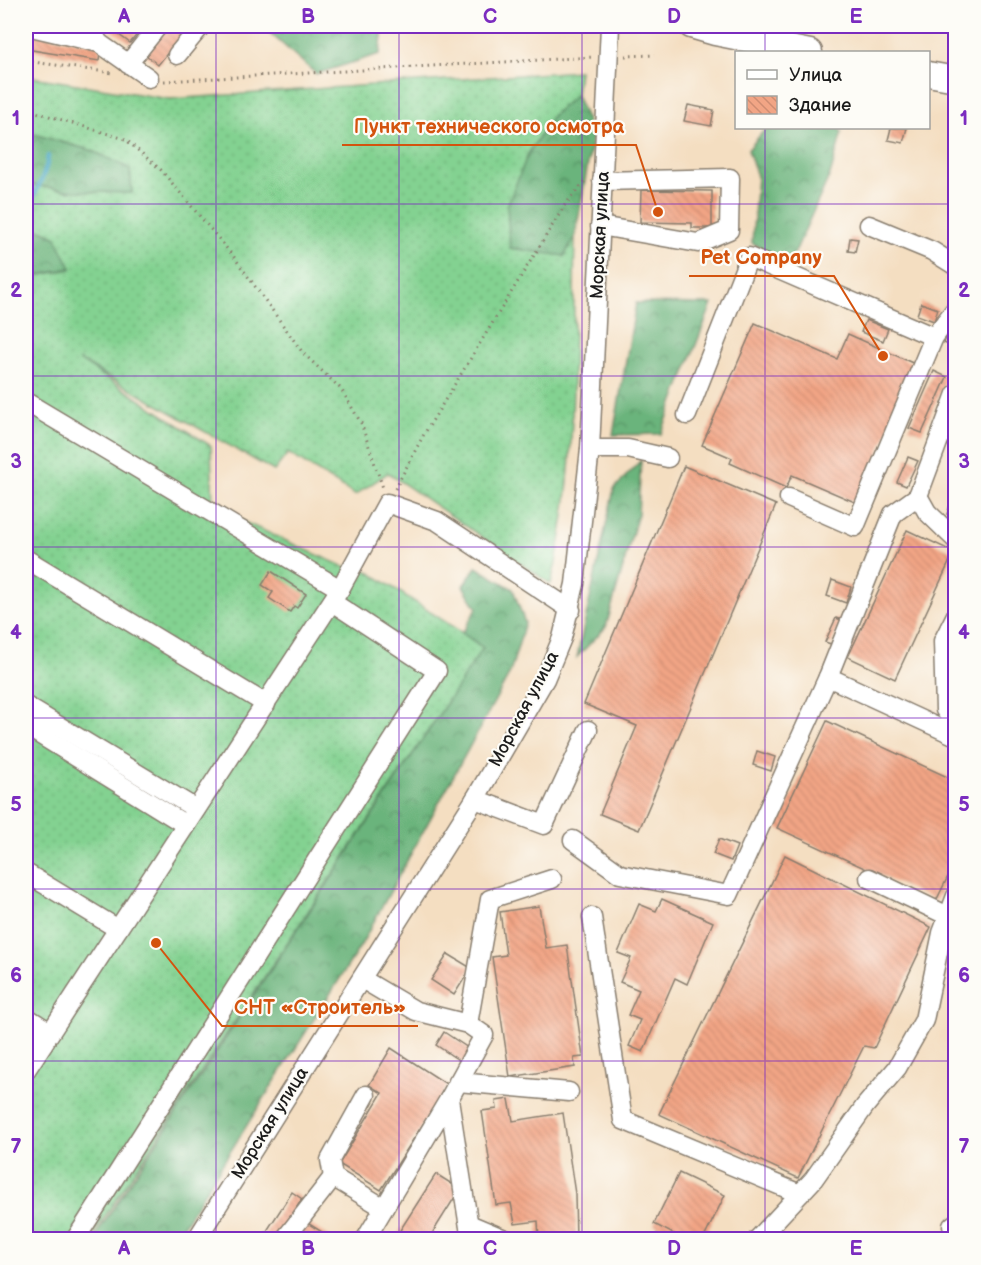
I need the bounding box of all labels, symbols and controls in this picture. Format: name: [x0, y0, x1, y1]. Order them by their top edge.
text: A: [117, 5, 131, 29]
text: B: [301, 5, 315, 29]
text: C: [483, 5, 497, 29]
text: D: [667, 5, 681, 29]
text: E: [850, 5, 863, 29]
legend: [735, 51, 930, 129]
text: Улица: [789, 65, 843, 86]
text: Здание: [789, 95, 851, 116]
text: 1: [12, 107, 20, 131]
callout: Пункт технического осмотра: [342, 107, 636, 145]
text: 1: [960, 107, 968, 131]
text: Пункт технического осмотра: [354, 115, 625, 139]
street label: Морская улица: [586, 170, 614, 299]
callout: Pet Company: [689, 238, 834, 276]
text: Pet Company: [700, 246, 822, 270]
text: 2: [10, 279, 22, 303]
text: 2: [958, 279, 970, 303]
text: 3: [10, 450, 22, 474]
text: 3: [958, 450, 970, 474]
text: 4: [10, 621, 22, 645]
text: 4: [958, 621, 970, 645]
street label: Морская улица: [485, 647, 563, 770]
text: 5: [10, 793, 22, 817]
text: 5: [958, 793, 970, 817]
text: 6: [10, 964, 22, 988]
text: 6: [958, 964, 970, 988]
callout: СНТ «Строитель»: [222, 988, 418, 1026]
text: СНТ «Строитель»: [234, 996, 406, 1020]
street label: Морская улица: [227, 1063, 313, 1183]
text: 7: [10, 1135, 22, 1159]
text: 7: [958, 1135, 970, 1159]
text: A: [117, 1237, 131, 1261]
text: B: [301, 1237, 315, 1261]
text: C: [483, 1237, 497, 1261]
text: D: [667, 1237, 681, 1261]
text: E: [850, 1237, 863, 1261]

